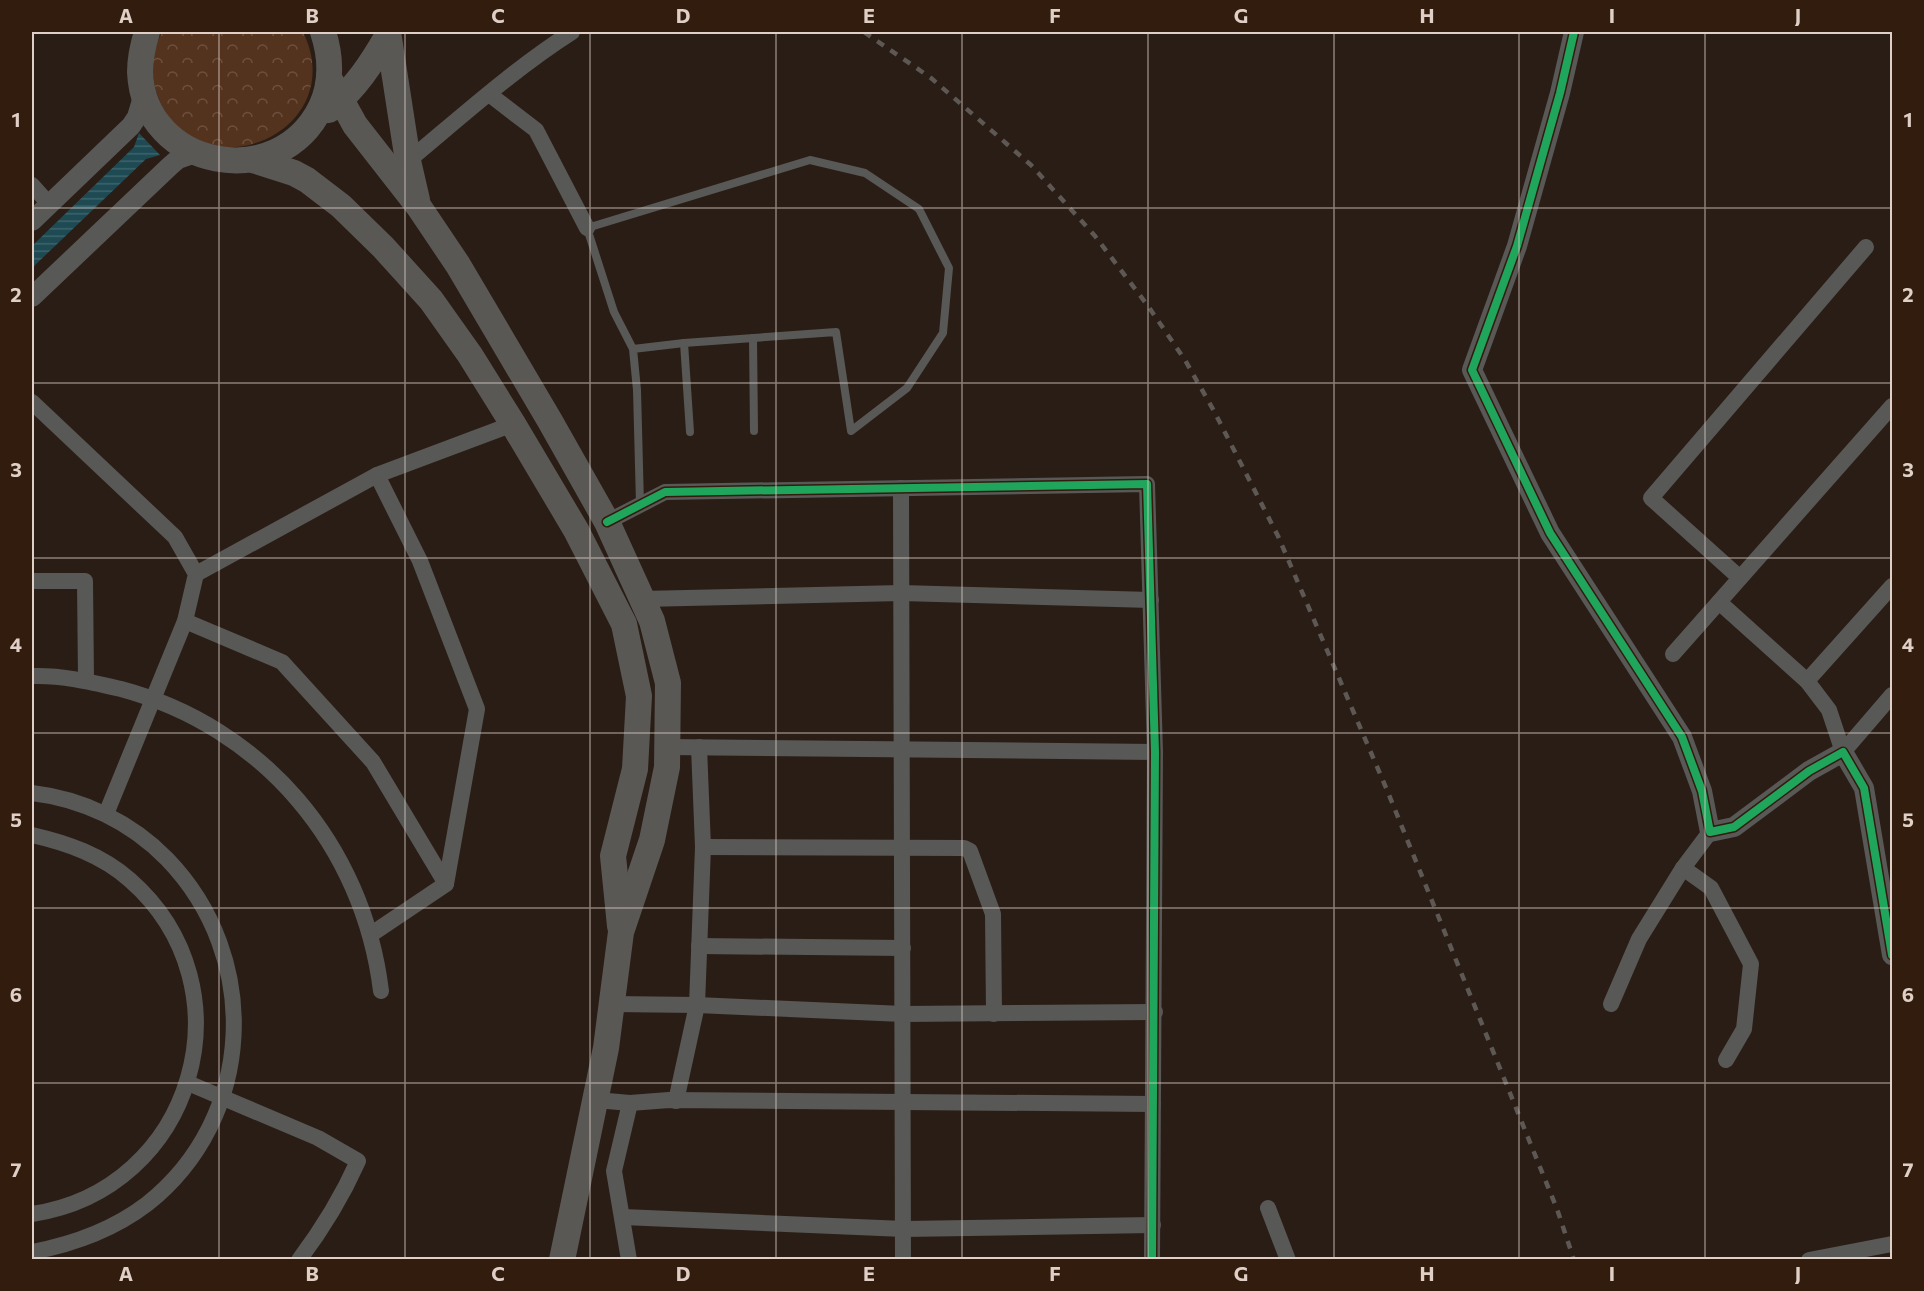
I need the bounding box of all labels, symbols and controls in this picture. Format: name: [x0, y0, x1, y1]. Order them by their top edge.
text: A: [119, 3, 133, 27]
text: B: [305, 3, 319, 27]
text: C: [491, 3, 505, 27]
text: D: [676, 3, 690, 27]
text: E: [863, 3, 875, 27]
text: F: [1049, 3, 1061, 27]
text: G: [1234, 3, 1248, 27]
text: H: [1420, 3, 1435, 27]
text: I: [1609, 3, 1615, 27]
text: J: [1795, 3, 1801, 27]
text: 1: [11, 107, 21, 131]
text: 1: [1903, 107, 1913, 131]
text: 2: [10, 282, 22, 306]
text: 2: [1902, 282, 1914, 306]
text: 3: [10, 457, 22, 481]
text: 3: [1902, 457, 1914, 481]
text: 4: [10, 632, 22, 656]
text: 4: [1902, 632, 1914, 656]
text: 5: [10, 807, 22, 831]
text: 5: [1902, 807, 1914, 831]
text: 6: [10, 982, 22, 1006]
text: 6: [1902, 982, 1914, 1006]
text: 7: [11, 1157, 22, 1181]
text: 7: [1903, 1157, 1914, 1181]
text: A: [119, 1261, 133, 1285]
text: B: [305, 1261, 319, 1285]
text: C: [491, 1261, 505, 1285]
text: D: [676, 1261, 690, 1285]
text: E: [863, 1261, 875, 1285]
text: F: [1049, 1261, 1061, 1285]
text: G: [1234, 1261, 1248, 1285]
text: H: [1420, 1261, 1435, 1285]
text: I: [1609, 1261, 1615, 1285]
text: J: [1795, 1261, 1801, 1285]

